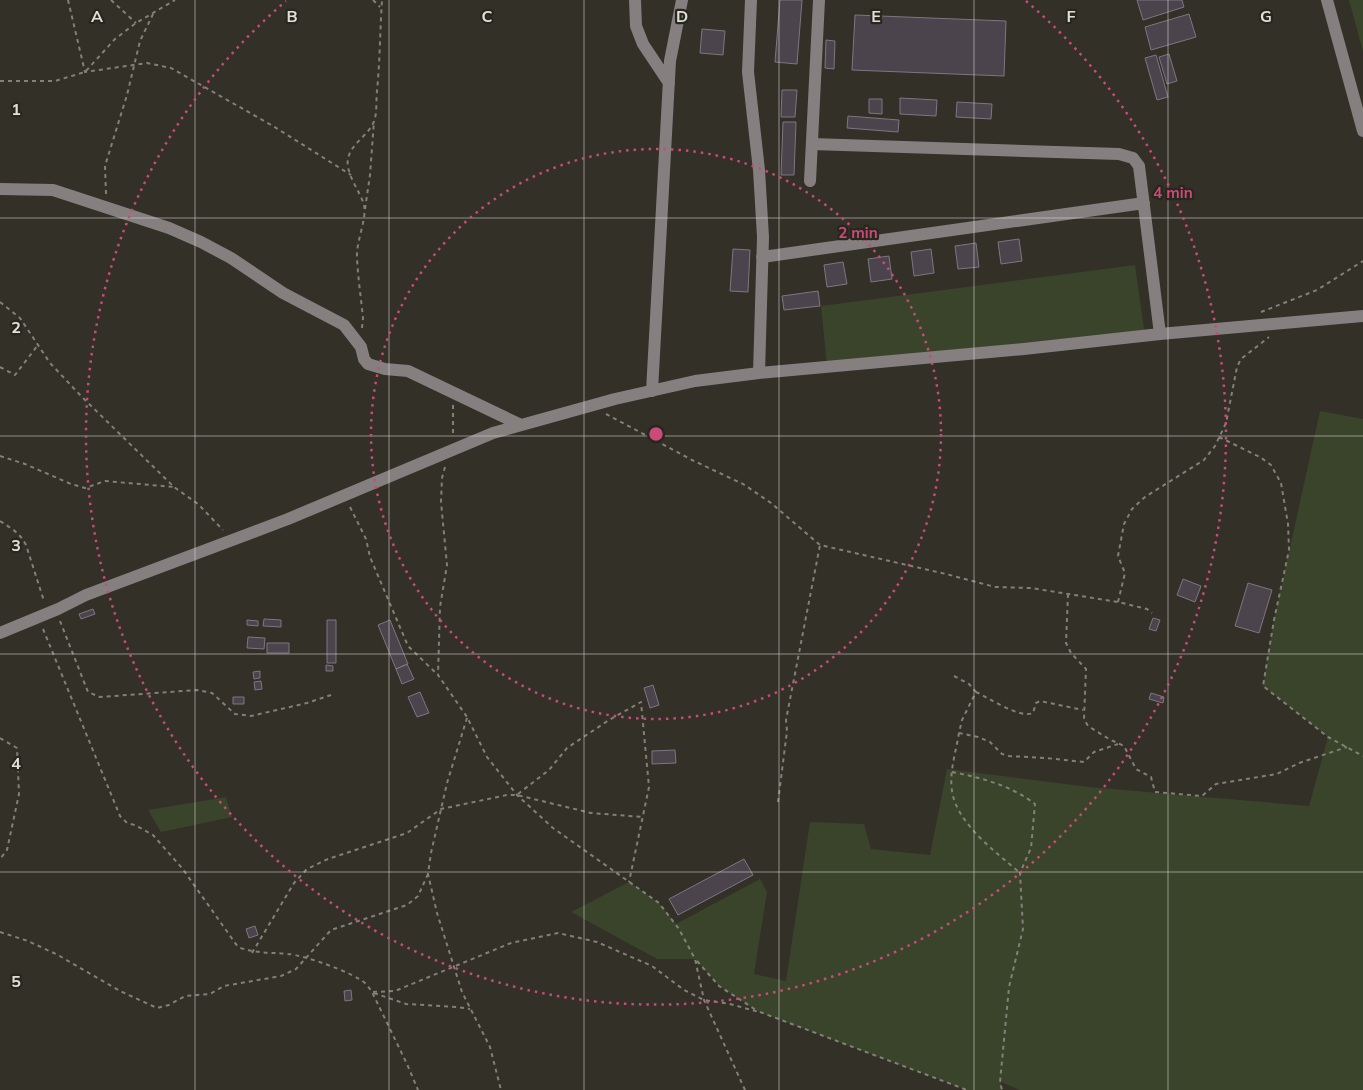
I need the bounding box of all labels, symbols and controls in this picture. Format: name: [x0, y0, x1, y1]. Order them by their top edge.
text: A: [91, 6, 103, 26]
text: B: [286, 6, 298, 26]
text: C: [482, 6, 493, 26]
text: D: [676, 6, 688, 26]
text: E: [871, 6, 881, 26]
text: F: [1066, 6, 1076, 26]
text: G: [1260, 6, 1272, 26]
text: 1: [11, 99, 21, 119]
text: 4 min: [1153, 183, 1193, 202]
text: 2 min: [838, 223, 878, 242]
text: 2: [11, 317, 21, 337]
centre of rings: [647, 425, 665, 443]
text: 3: [11, 535, 21, 555]
text: 4: [11, 753, 21, 773]
text: 5: [11, 971, 21, 991]

